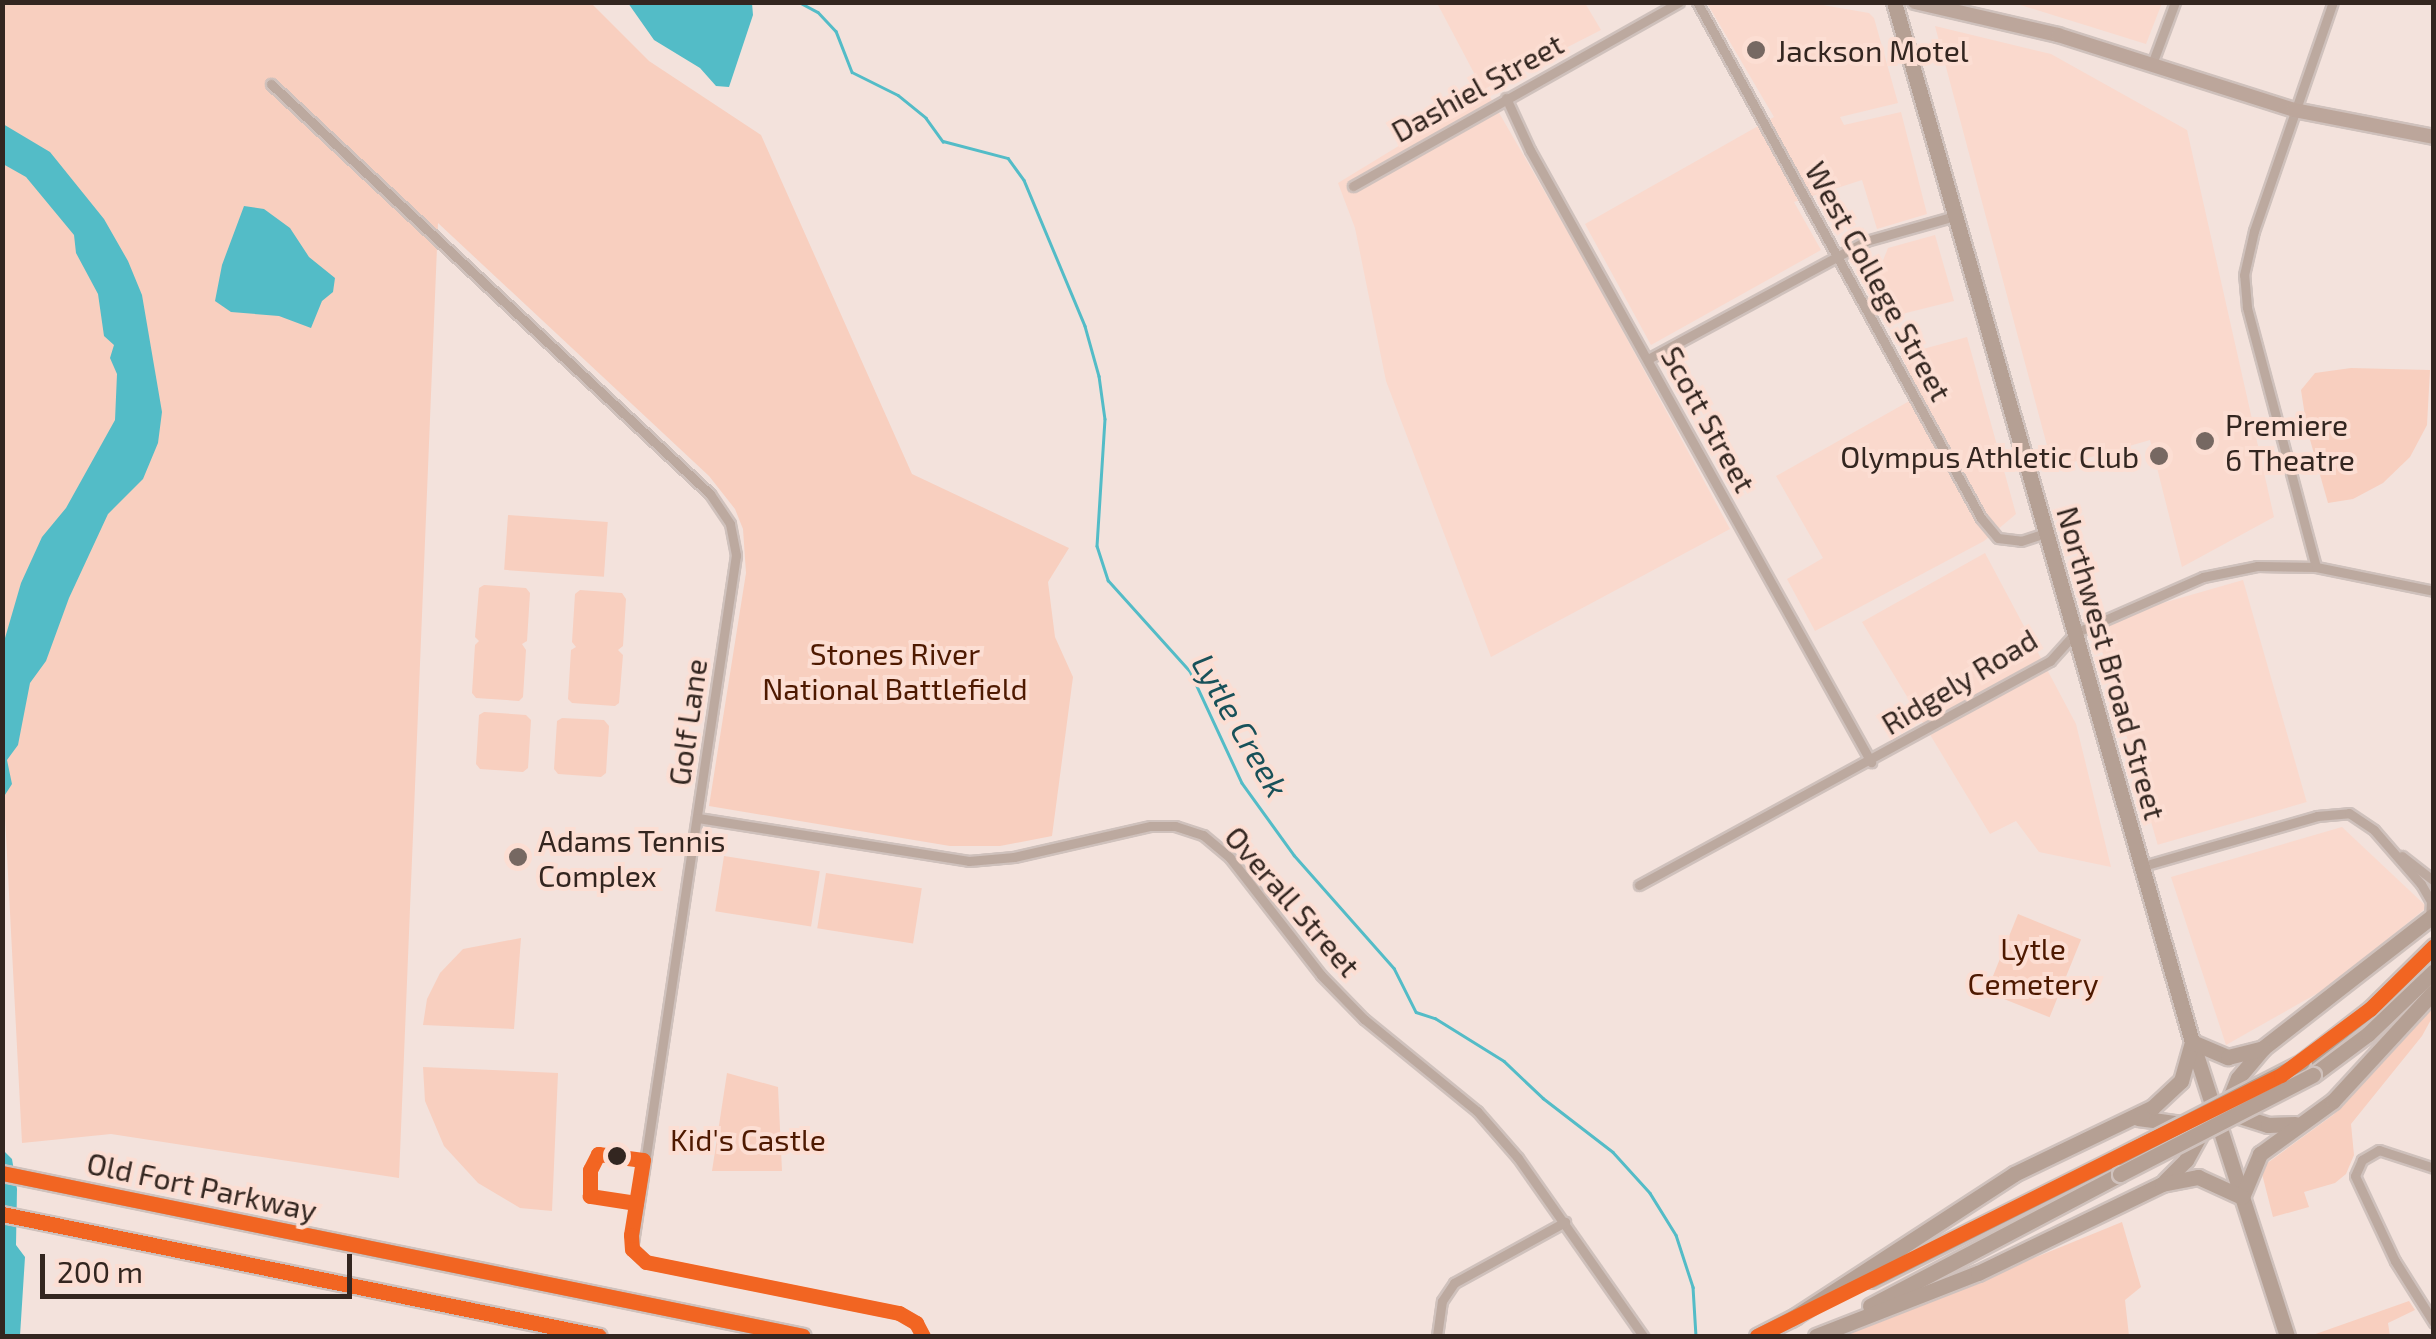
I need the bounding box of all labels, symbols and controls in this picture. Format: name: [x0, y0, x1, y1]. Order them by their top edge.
street label: Dashiel Street: [1384, 25, 1570, 149]
place label: Jackson Motel: [1776, 32, 1969, 68]
marker: Jackson Motel: [1745, 39, 1767, 61]
street label: West College Street: [1798, 155, 1960, 407]
street label: Scott Street: [1654, 340, 1764, 498]
place label: Premiere 6 Theatre: [2225, 406, 2355, 476]
marker: Premiere 6 Theatre: [2194, 430, 2216, 452]
place label: Olympus Athletic Club: [1839, 438, 2139, 474]
marker: Olympus Athletic Club: [2148, 445, 2170, 467]
street label: Northwest Broad Street: [2050, 502, 2174, 824]
street label: Ridgely Road: [1874, 620, 2044, 742]
park label: Stones River National Battlefield: [762, 635, 1028, 706]
water label: Lytle Creek: [1185, 647, 1297, 803]
street label: Golf Lane: [660, 656, 714, 788]
street label: Overall Street: [1218, 818, 1368, 984]
place label: Adams Tennis Complex: [538, 822, 726, 892]
marker: Adams Tennis Complex: [507, 846, 529, 868]
park label: Lytle Cemetery: [1967, 930, 2099, 1000]
park label: Kid's Castle: [670, 1121, 826, 1157]
street label: Old Fort Parkway: [84, 1144, 320, 1228]
unlabelled marker: [607, 1146, 627, 1166]
scale bar: [45, 1234, 358, 1296]
text: 200 m: [57, 1253, 143, 1289]

